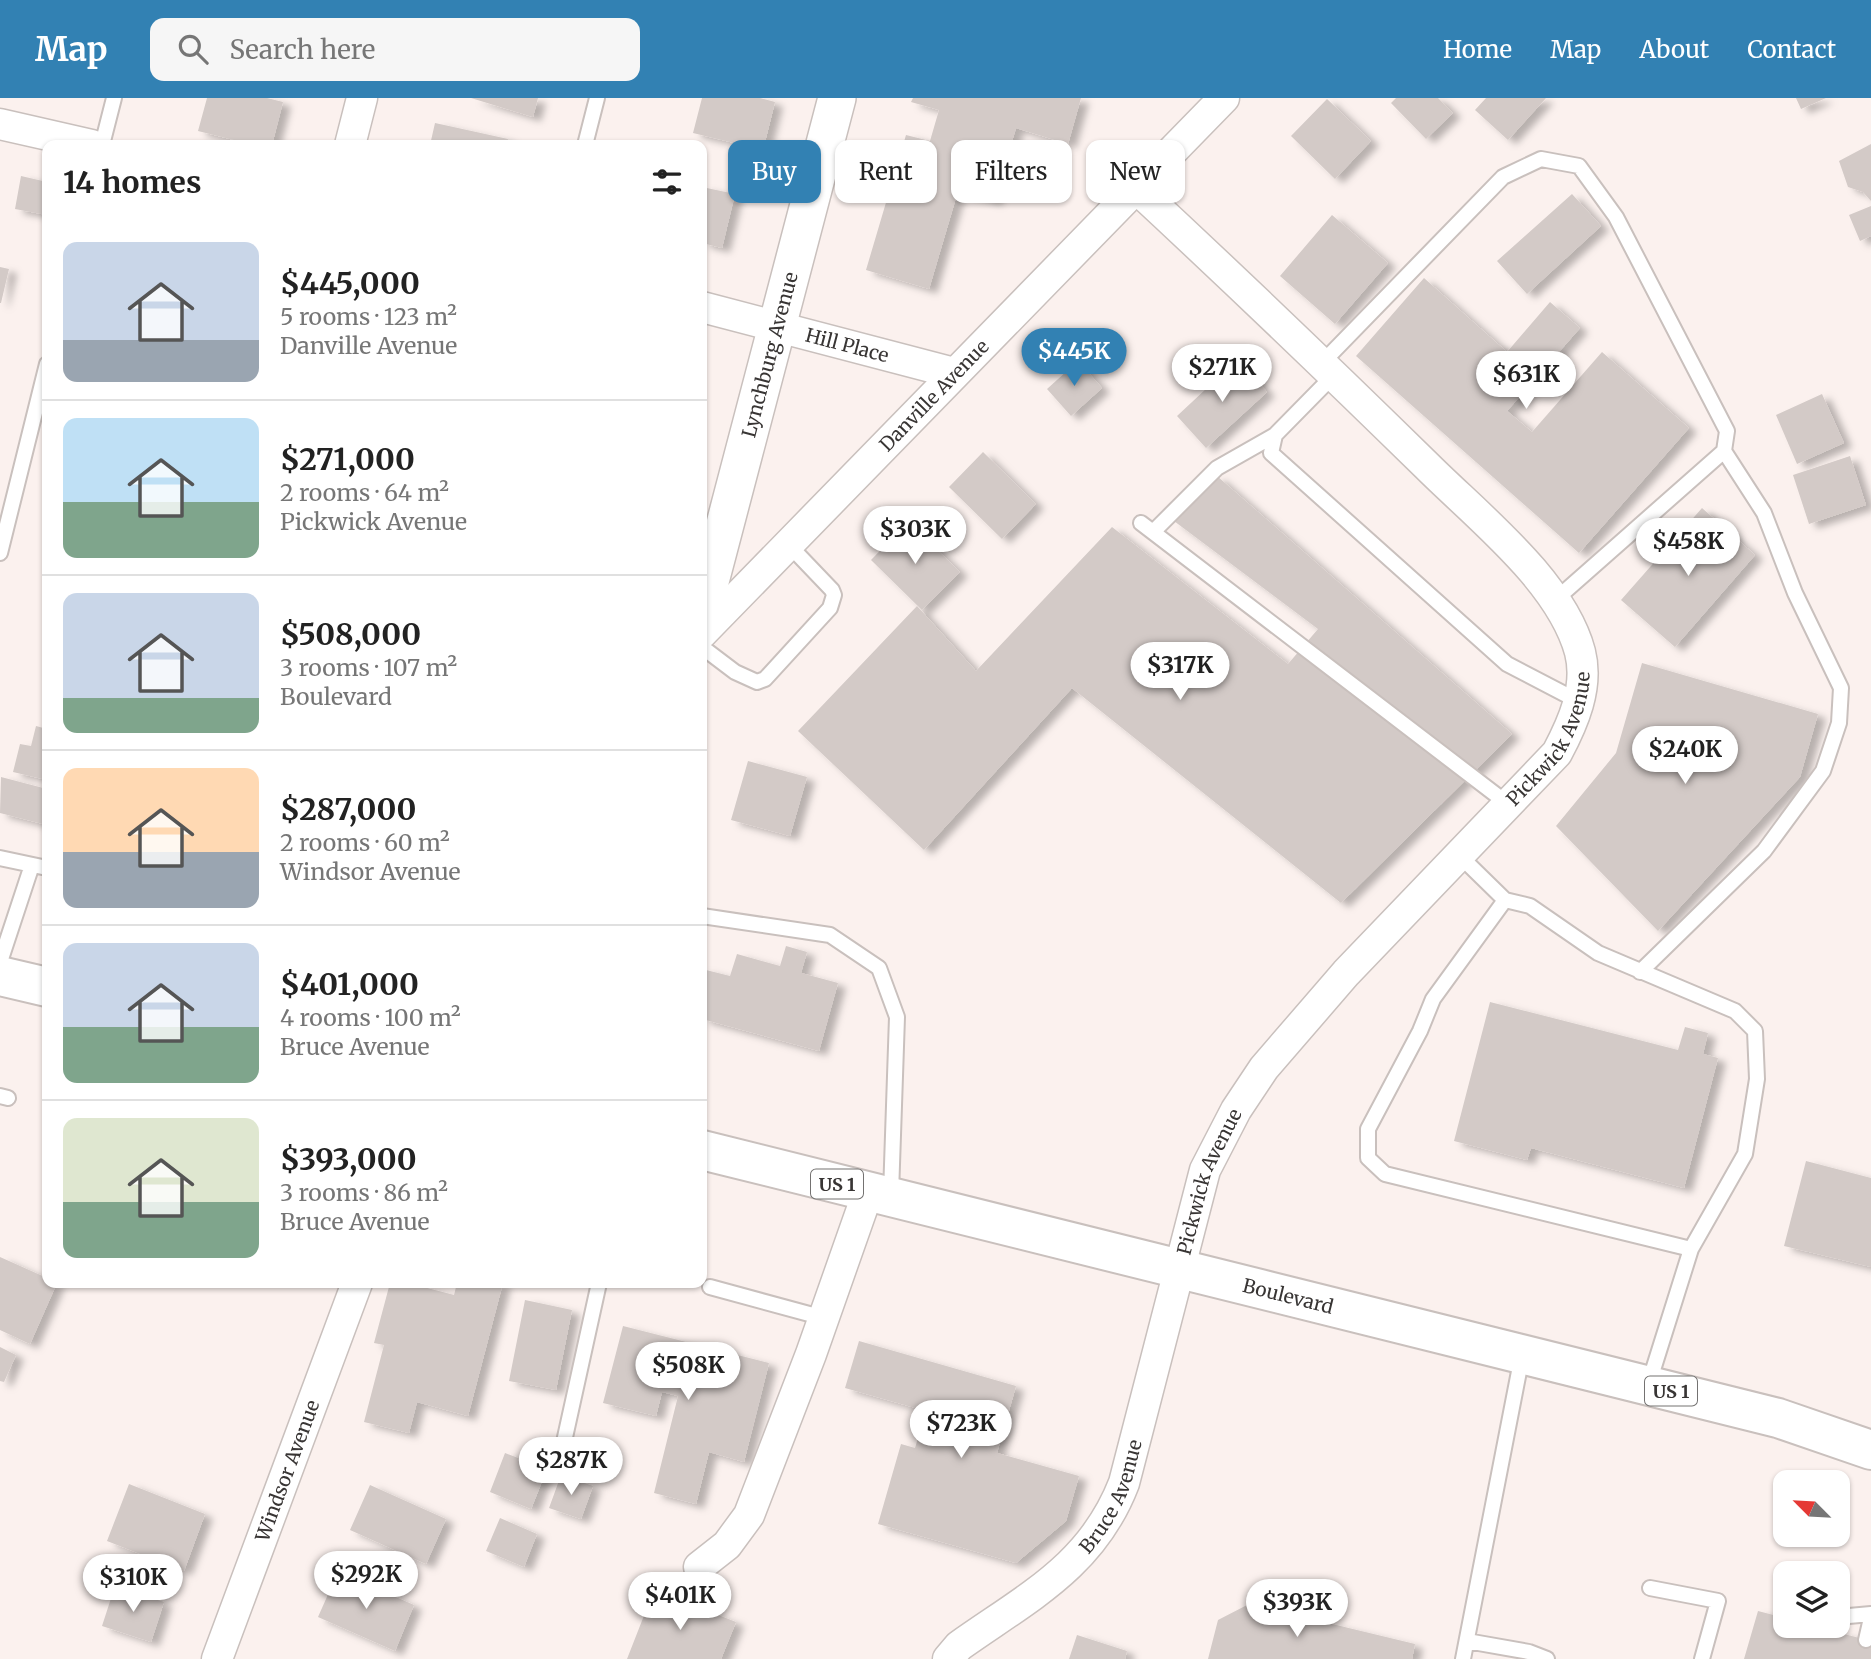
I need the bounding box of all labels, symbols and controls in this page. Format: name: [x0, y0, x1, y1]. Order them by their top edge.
search box: [150, 18, 640, 81]
text: Map: [35, 29, 108, 70]
icon: search: [174, 30, 212, 68]
text: Search here: [230, 33, 375, 66]
text: Home: [1443, 34, 1512, 65]
text: Map: [1550, 34, 1601, 65]
text: About: [1639, 34, 1709, 65]
text: Contact: [1747, 34, 1836, 65]
chip: Buy: [728, 140, 821, 203]
chip: Rent: [835, 140, 937, 203]
chip: Filters: [951, 140, 1072, 203]
chip: New: [1086, 140, 1185, 203]
text: 14 homes: [63, 163, 201, 201]
icon: filters: [648, 163, 686, 201]
text: $445,000: [280, 264, 420, 302]
street label: Lynchburg Avenue: [736, 269, 803, 440]
icon: home: [119, 270, 203, 354]
text: 5 rooms · 123 m²: [280, 302, 457, 331]
street label: Hill Place: [803, 323, 891, 367]
pin: $445K: [1025, 328, 1123, 388]
text: Danville Avenue: [280, 331, 457, 360]
street label: Danville Avenue: [874, 334, 994, 456]
text: $445K: [1038, 336, 1110, 365]
pin: $271K: [1173, 344, 1271, 404]
text: $271K: [1188, 352, 1256, 381]
pin: $631K: [1477, 352, 1575, 411]
text: $631K: [1492, 359, 1560, 388]
text: $271,000: [280, 440, 415, 478]
icon: home: [119, 446, 203, 530]
text: 2 rooms · 64 m²: [280, 478, 449, 507]
pin: $303K: [866, 506, 964, 566]
text: Pickwick Avenue: [280, 507, 467, 536]
text: $303K: [879, 514, 951, 543]
pin: $458K: [1639, 518, 1737, 578]
text: $458K: [1652, 526, 1724, 555]
text: $508,000: [280, 615, 421, 653]
icon: home: [119, 621, 203, 705]
pin: $317K: [1131, 642, 1229, 702]
text: $317K: [1147, 650, 1213, 679]
text: 3 rooms · 107 m²: [280, 653, 457, 682]
street label: Pickwick Avenue: [1501, 671, 1595, 811]
text: Boulevard: [280, 682, 392, 711]
pin: $240K: [1636, 726, 1734, 786]
text: $240K: [1648, 734, 1722, 763]
text: $287,000: [280, 790, 416, 828]
icon: home: [119, 796, 203, 880]
text: 2 rooms · 60 m²: [280, 828, 450, 857]
text: Windsor Avenue: [280, 857, 461, 886]
text: $401,000: [280, 965, 419, 1003]
icon: home: [119, 971, 203, 1055]
text: 4 rooms · 100 m²: [280, 1003, 461, 1032]
text: Bruce Avenue: [280, 1032, 430, 1061]
street label: Pickwick Avenue: [1172, 1104, 1247, 1257]
text: $393,000: [280, 1140, 417, 1178]
icon: home: [119, 1146, 203, 1230]
road number: US 1: [811, 1170, 863, 1198]
text: 3 rooms · 86 m²: [280, 1178, 448, 1207]
text: Bruce Avenue: [280, 1207, 430, 1236]
street label: Boulevard: [1240, 1273, 1336, 1319]
pin: $508K: [639, 1342, 737, 1402]
text: $508K: [651, 1350, 725, 1379]
road number: US 1: [1645, 1376, 1697, 1406]
street label: Windsor Avenue: [249, 1396, 324, 1546]
pin: $723K: [912, 1400, 1010, 1460]
text: $723K: [926, 1408, 996, 1437]
street label: Bruce Avenue: [1074, 1437, 1147, 1558]
pin: $287K: [522, 1438, 620, 1497]
text: $287K: [535, 1445, 607, 1474]
north arrow: [1773, 1470, 1850, 1547]
map controls: [1773, 1470, 1850, 1638]
pin: $292K: [317, 1552, 415, 1611]
pin: $310K: [84, 1554, 182, 1614]
text: $292K: [330, 1559, 402, 1588]
button: layers: [1773, 1561, 1850, 1638]
text: $310K: [99, 1562, 167, 1591]
pin: $401K: [631, 1572, 729, 1632]
text: $401K: [644, 1580, 716, 1609]
pin: $393K: [1248, 1580, 1346, 1639]
text: $393K: [1262, 1587, 1332, 1616]

